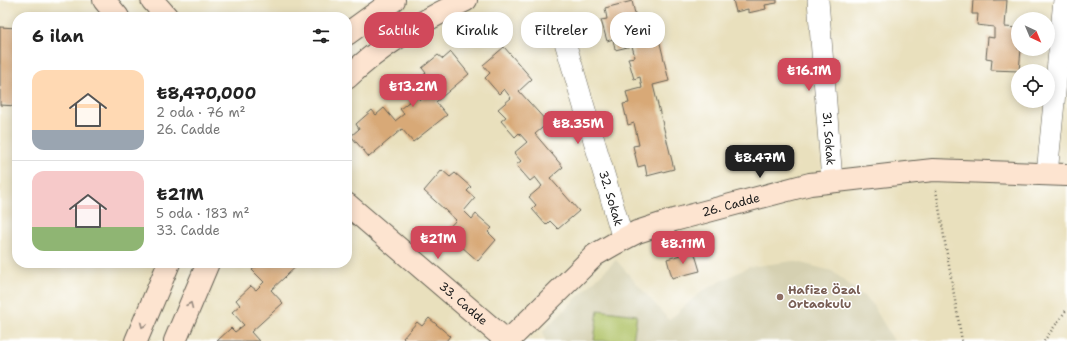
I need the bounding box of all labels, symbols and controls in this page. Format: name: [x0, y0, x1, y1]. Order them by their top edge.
chip: Satılık: [364, 12, 434, 48]
chip: Kiralık: [442, 12, 513, 48]
chip: Filtreler: [521, 12, 602, 48]
chip: Yeni: [610, 12, 665, 48]
north arrow: [1011, 12, 1055, 56]
map controls: [1011, 12, 1055, 108]
text: 6 ilan: [32, 25, 84, 47]
icon: filters: [310, 25, 332, 47]
pin: ₺16.1M: [776, 58, 842, 92]
text: ₺16.1M: [787, 62, 831, 79]
button: locate: [1011, 64, 1055, 108]
pin: ₺13.2M: [380, 74, 446, 108]
text: ₺13.2M: [389, 78, 437, 95]
text: ₺8,470,000: [156, 82, 256, 104]
icon: home: [64, 86, 112, 134]
text: 2 oda · 76 m²: [156, 104, 246, 121]
pin: ₺8.35M: [545, 111, 611, 145]
street label: 31. Sokak: [819, 111, 839, 166]
text: ₺8.35M: [552, 115, 604, 132]
text: 26. Cadde: [156, 121, 220, 138]
pin: ₺8.47M: [727, 145, 793, 179]
text: ₺8.47M: [734, 149, 786, 166]
street label: 32. Sokak: [595, 169, 627, 228]
text: ₺21M: [156, 183, 204, 205]
icon: home: [64, 187, 112, 235]
street label: 26. Cadde: [700, 190, 762, 220]
text: 5 oda · 183 m²: [156, 205, 250, 222]
text: 33. Cadde: [156, 222, 220, 239]
pin: ₺21M: [414, 226, 462, 260]
text: ₺21M: [420, 230, 456, 247]
pin: ₺8.11M: [650, 231, 716, 265]
text: ₺8.11M: [661, 235, 705, 252]
street label: 33. Cadde: [436, 278, 491, 329]
place label: Hafize Özal Ortaokulu: [788, 282, 860, 312]
marker: Hafize Özal Ortaokulu: [775, 292, 785, 302]
one-way arrow: [185, 302, 193, 309]
one-way arrow: [140, 320, 148, 328]

